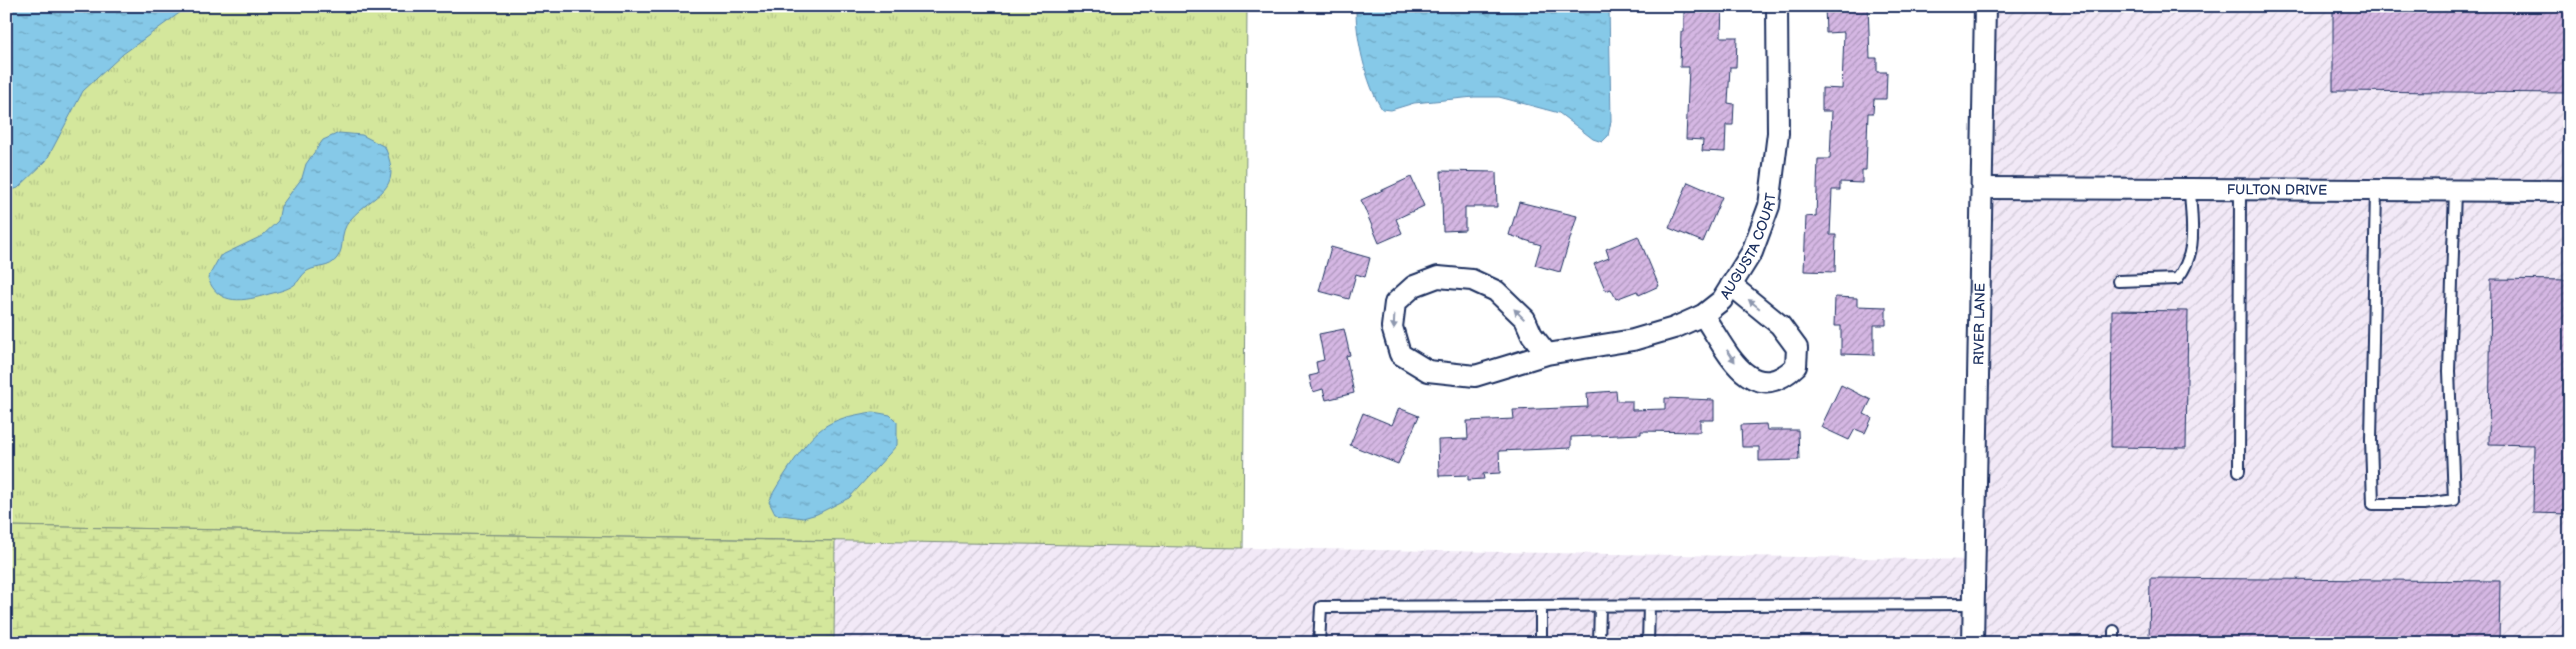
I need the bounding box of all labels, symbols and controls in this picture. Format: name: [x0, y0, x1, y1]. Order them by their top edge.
street label: FULTON DRIVE: [2227, 181, 2327, 198]
street label: AUGUSTA COURT: [1716, 191, 1779, 302]
street label: RIVER LANE: [1970, 283, 1988, 365]
one-way arrow: [1748, 298, 1761, 309]
one-way arrow: [1513, 308, 1525, 320]
one-way arrow: [1389, 314, 1397, 330]
one-way arrow: [1726, 349, 1736, 362]

